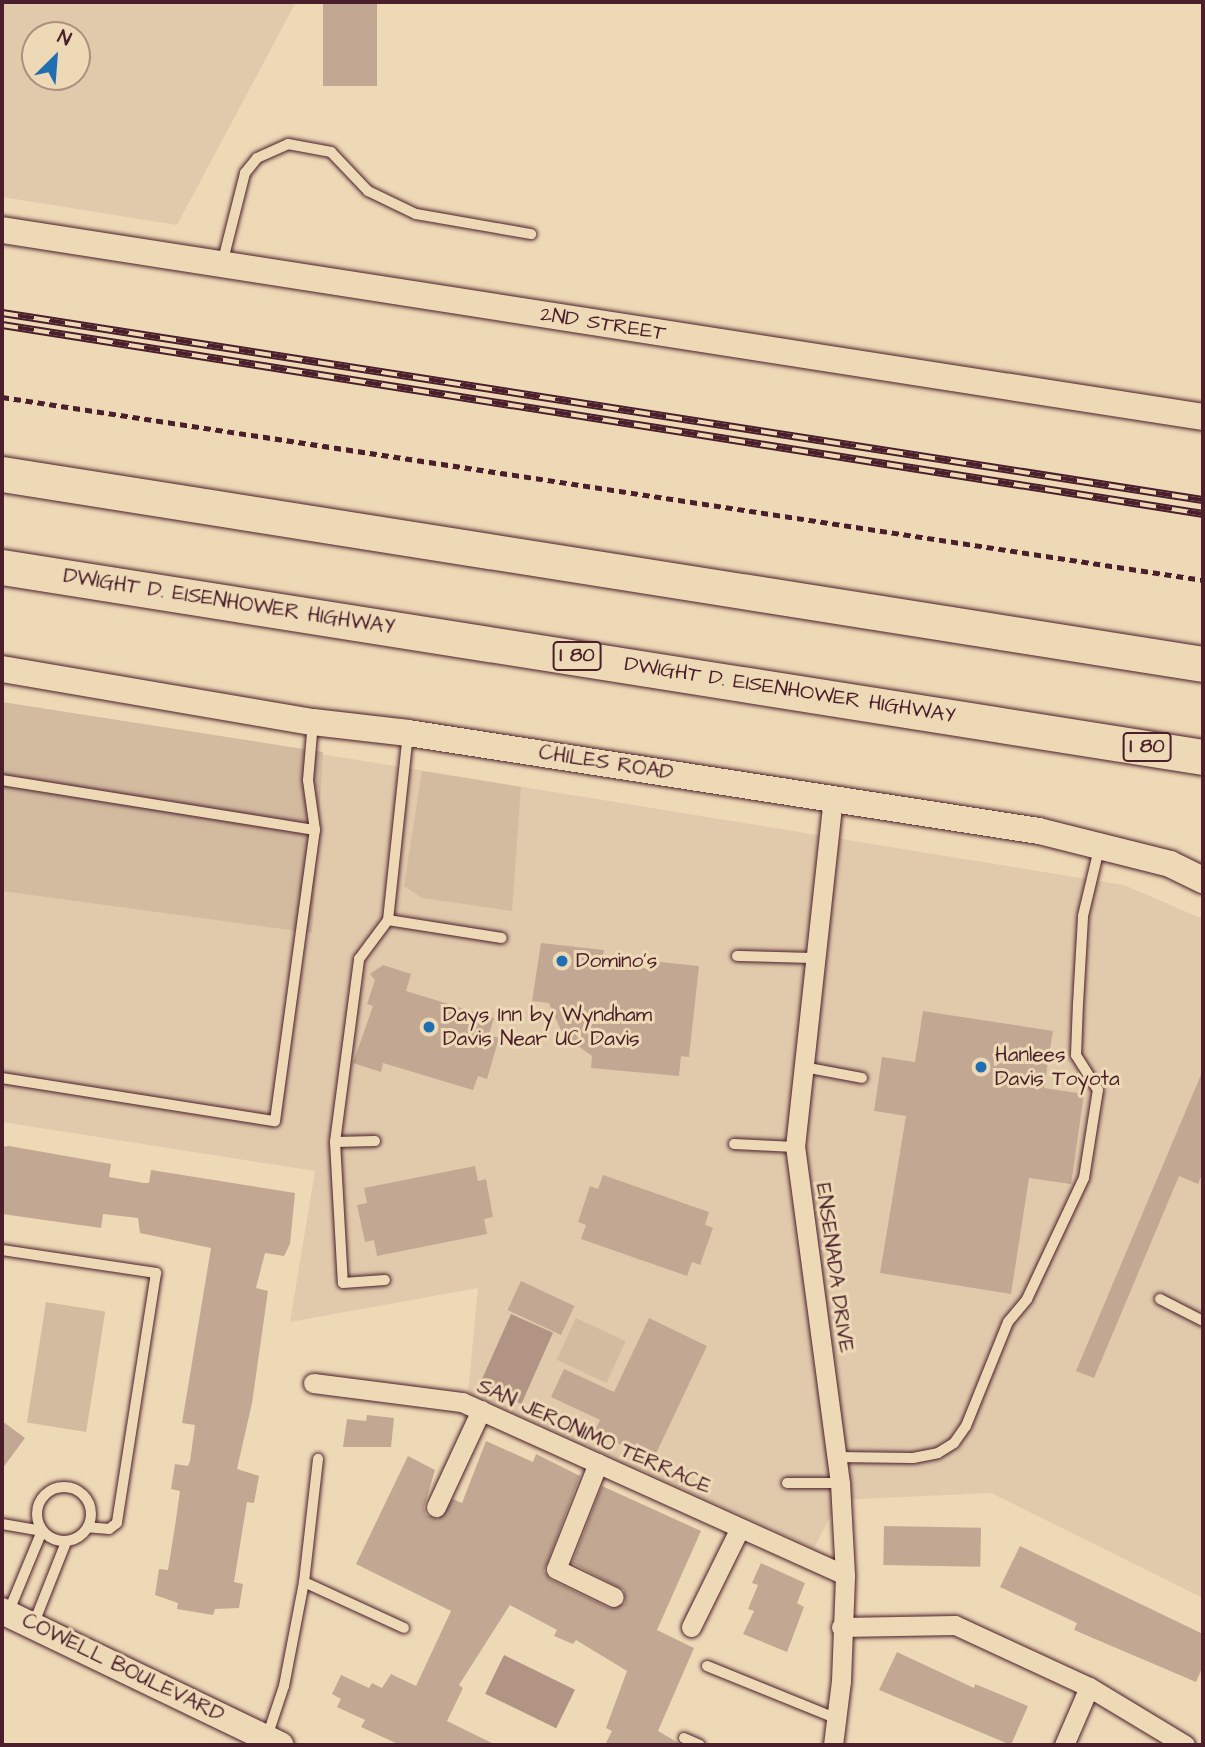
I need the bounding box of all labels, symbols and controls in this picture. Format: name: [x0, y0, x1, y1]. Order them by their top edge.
north arrow: [21, 21, 91, 91]
text: N: [53, 24, 75, 53]
street label: 2ND STREET: [538, 302, 668, 346]
street label: DWIGHT D. EISENHOWER HIGHWAY: [62, 563, 396, 641]
road number: I 80: [552, 640, 602, 671]
street label: DWIGHT D. EISENHOWER HIGHWAY: [623, 651, 957, 729]
road number: I 80: [1122, 732, 1172, 762]
street label: CHILES ROAD: [537, 740, 675, 786]
place label: Domino's: [576, 948, 657, 974]
marker: Domino's: [554, 953, 570, 969]
place label: Days Inn by Wyndham Davis Near UC Davis: [443, 1002, 652, 1052]
marker: Days Inn by Wyndham Davis Near UC Davis: [421, 1019, 437, 1035]
place label: Hanlees Davis Toyota: [995, 1042, 1120, 1092]
marker: Hanlees Davis Toyota: [973, 1059, 989, 1075]
street label: ENSENADA DRIVE: [810, 1182, 858, 1354]
street label: SAN JERONIMO TERRACE: [473, 1374, 715, 1500]
street label: COWELL BOULEVARD: [18, 1608, 228, 1728]

